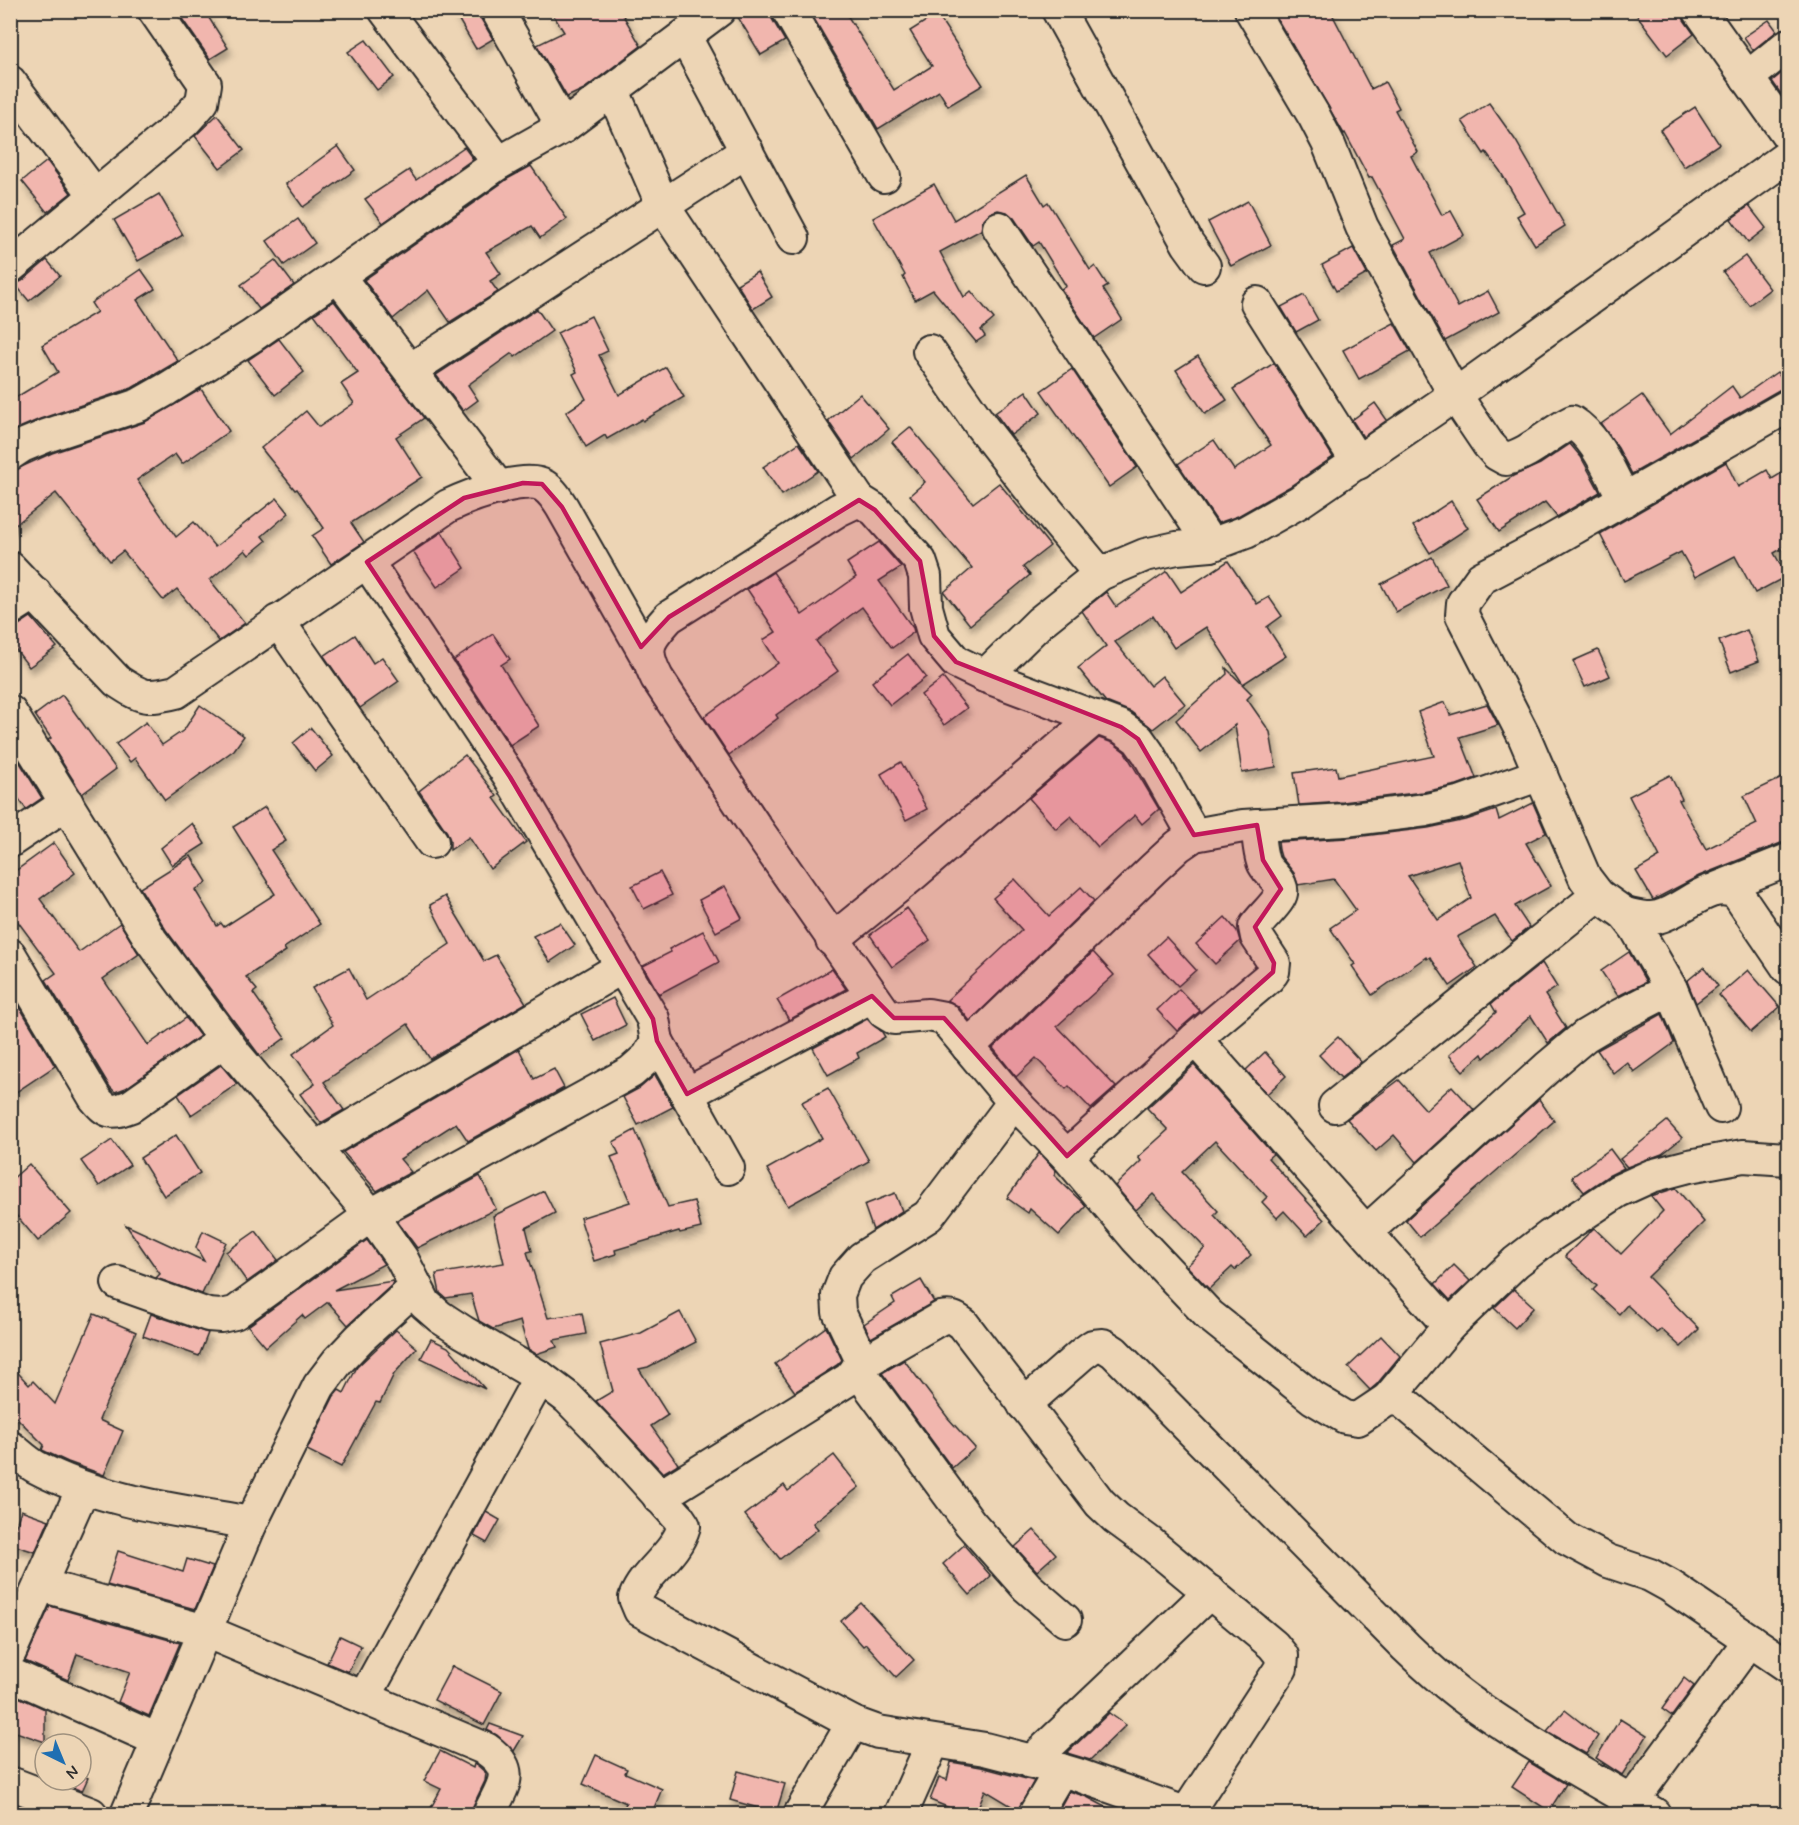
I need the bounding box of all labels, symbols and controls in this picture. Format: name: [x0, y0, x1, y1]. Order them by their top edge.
north arrow: [33, 1732, 93, 1792]
text: N: [61, 1761, 83, 1783]

